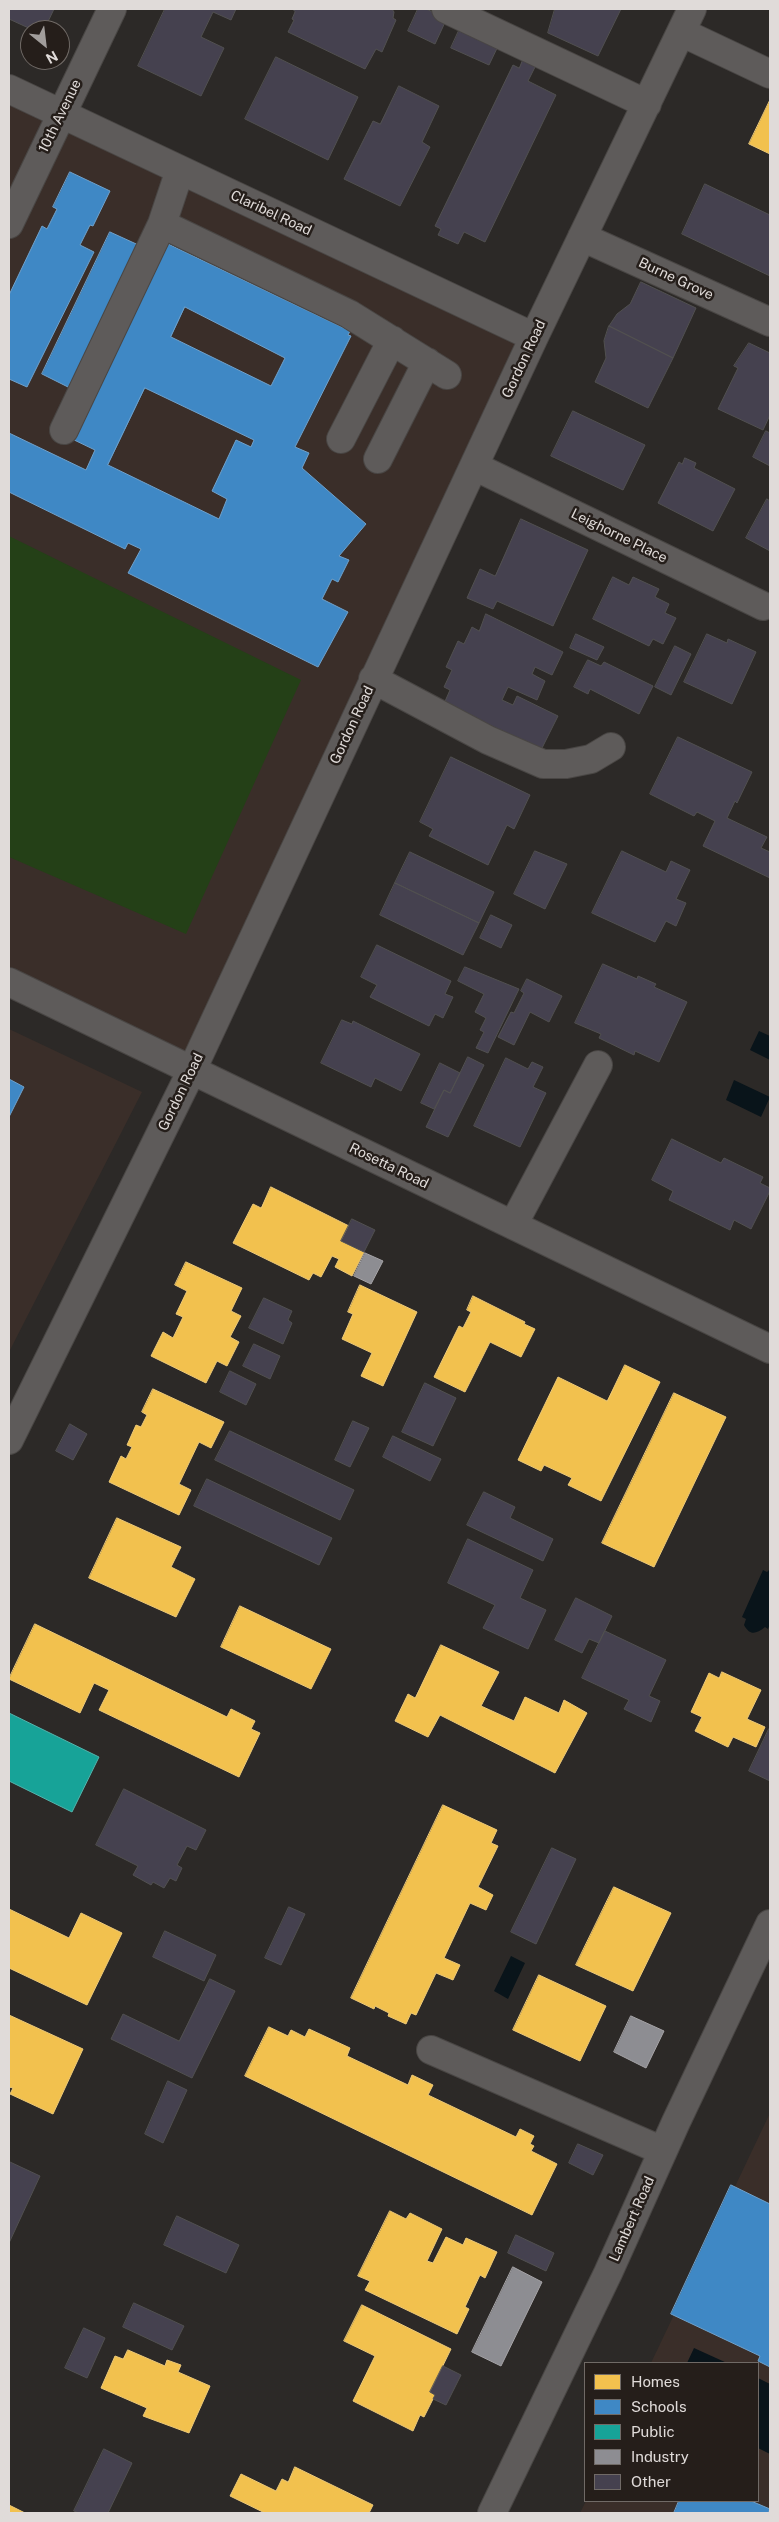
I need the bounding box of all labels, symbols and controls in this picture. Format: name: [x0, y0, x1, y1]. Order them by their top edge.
north arrow: [20, 20, 70, 70]
text: N: [43, 48, 60, 67]
street label: 10th Avenue: [35, 77, 85, 155]
street label: Claribel Road: [228, 187, 314, 239]
street label: Burne Grove: [636, 254, 716, 304]
street label: Gordon Road: [499, 317, 549, 401]
street label: Leighorne Place: [568, 505, 670, 567]
street label: Gordon Road: [327, 683, 377, 767]
street label: Gordon Road: [155, 1050, 207, 1134]
street label: Rosetta Road: [347, 1140, 431, 1192]
street label: Lambert Road: [606, 2174, 658, 2264]
legend: [584, 2362, 759, 2502]
text: Homes: [631, 2373, 680, 2390]
text: Schools: [631, 2398, 687, 2415]
text: Public: [631, 2423, 675, 2440]
text: Industry: [631, 2448, 689, 2465]
text: Other: [631, 2473, 671, 2490]

